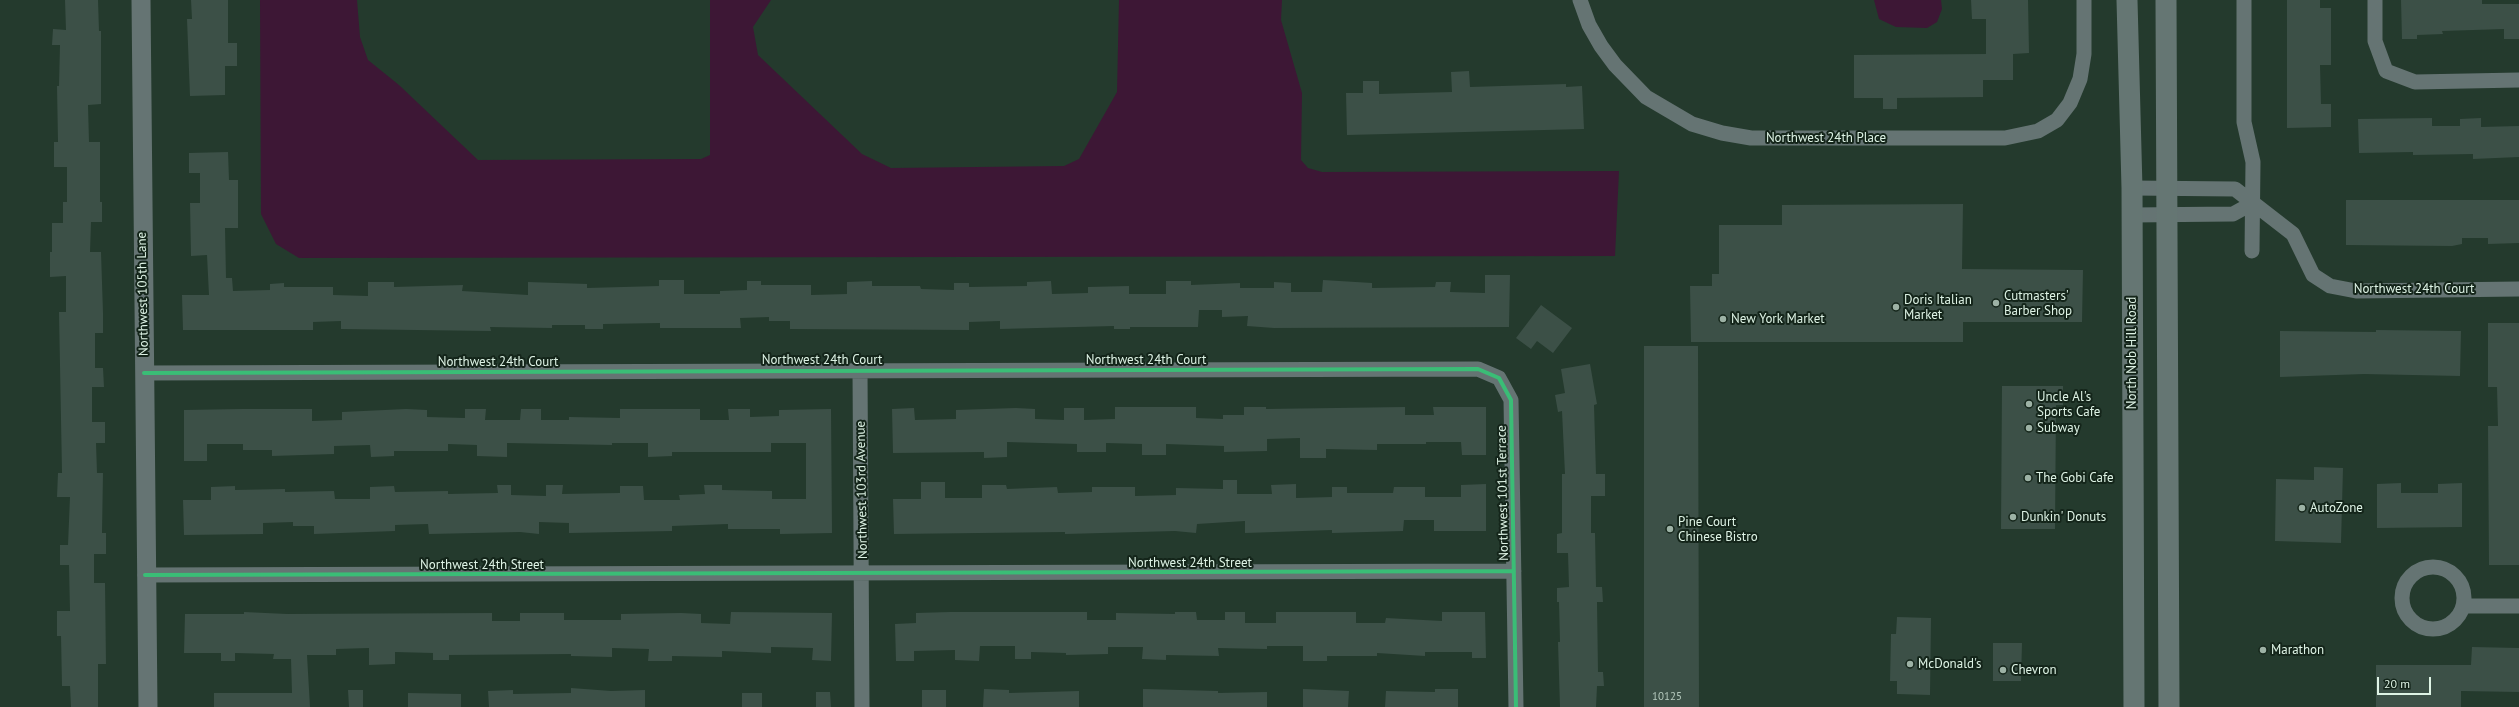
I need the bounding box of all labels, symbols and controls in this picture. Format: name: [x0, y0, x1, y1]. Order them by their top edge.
street label: Northwest 24th Place: [1766, 130, 1886, 146]
street label: Northwest 105th Lane: [134, 232, 152, 356]
street label: Northwest 24th Court: [2354, 281, 2474, 297]
place label: Cutmasters' Barber Shop: [2004, 288, 2072, 319]
place label: Doris Italian Market: [1904, 292, 1972, 323]
street label: North Nob Hill Road: [2124, 297, 2140, 409]
marker: Cutmasters' Barber Shop: [1991, 298, 2001, 308]
marker: Doris Italian Market: [1891, 302, 1901, 312]
place label: New York Market: [1731, 311, 1825, 327]
marker: New York Market: [1718, 314, 1728, 324]
street label: Northwest 24th Court: [762, 352, 882, 368]
street label: Northwest 24th Court: [1086, 352, 1206, 368]
street label: Northwest 24th Court: [438, 354, 558, 370]
place label: Uncle Al's Sports Cafe: [2037, 389, 2100, 420]
marker: Uncle Al's Sports Cafe: [2024, 399, 2034, 409]
place label: Subway: [2037, 420, 2080, 436]
street label: Northwest 103rd Avenue: [853, 421, 871, 559]
marker: Subway: [2024, 423, 2034, 433]
street label: Northwest 101st Terrace: [1494, 425, 1512, 561]
place label: The Gobi Cafe: [2036, 470, 2114, 486]
marker: The Gobi Cafe: [2023, 473, 2033, 483]
place label: AutoZone: [2310, 500, 2363, 516]
marker: AutoZone: [2297, 503, 2307, 513]
place label: Dunkin' Donuts: [2021, 509, 2106, 525]
marker: Dunkin' Donuts: [2008, 512, 2018, 522]
place label: Pine Court Chinese Bistro: [1678, 514, 1758, 545]
marker: Pine Court Chinese Bistro: [1665, 524, 1675, 534]
street label: Northwest 24th Street: [1128, 555, 1252, 571]
street label: Northwest 24th Street: [420, 557, 544, 573]
place label: Marathon: [2271, 642, 2324, 658]
marker: Marathon: [2258, 645, 2268, 655]
place label: McDonald's: [1918, 656, 1981, 672]
marker: McDonald's: [1905, 659, 1915, 669]
place label: Chevron: [2011, 662, 2057, 678]
marker: Chevron: [1998, 665, 2008, 675]
scale bar: [2379, 669, 2433, 695]
text: 20 m: [2384, 676, 2410, 691]
house number: 10125: [1652, 690, 1682, 704]

